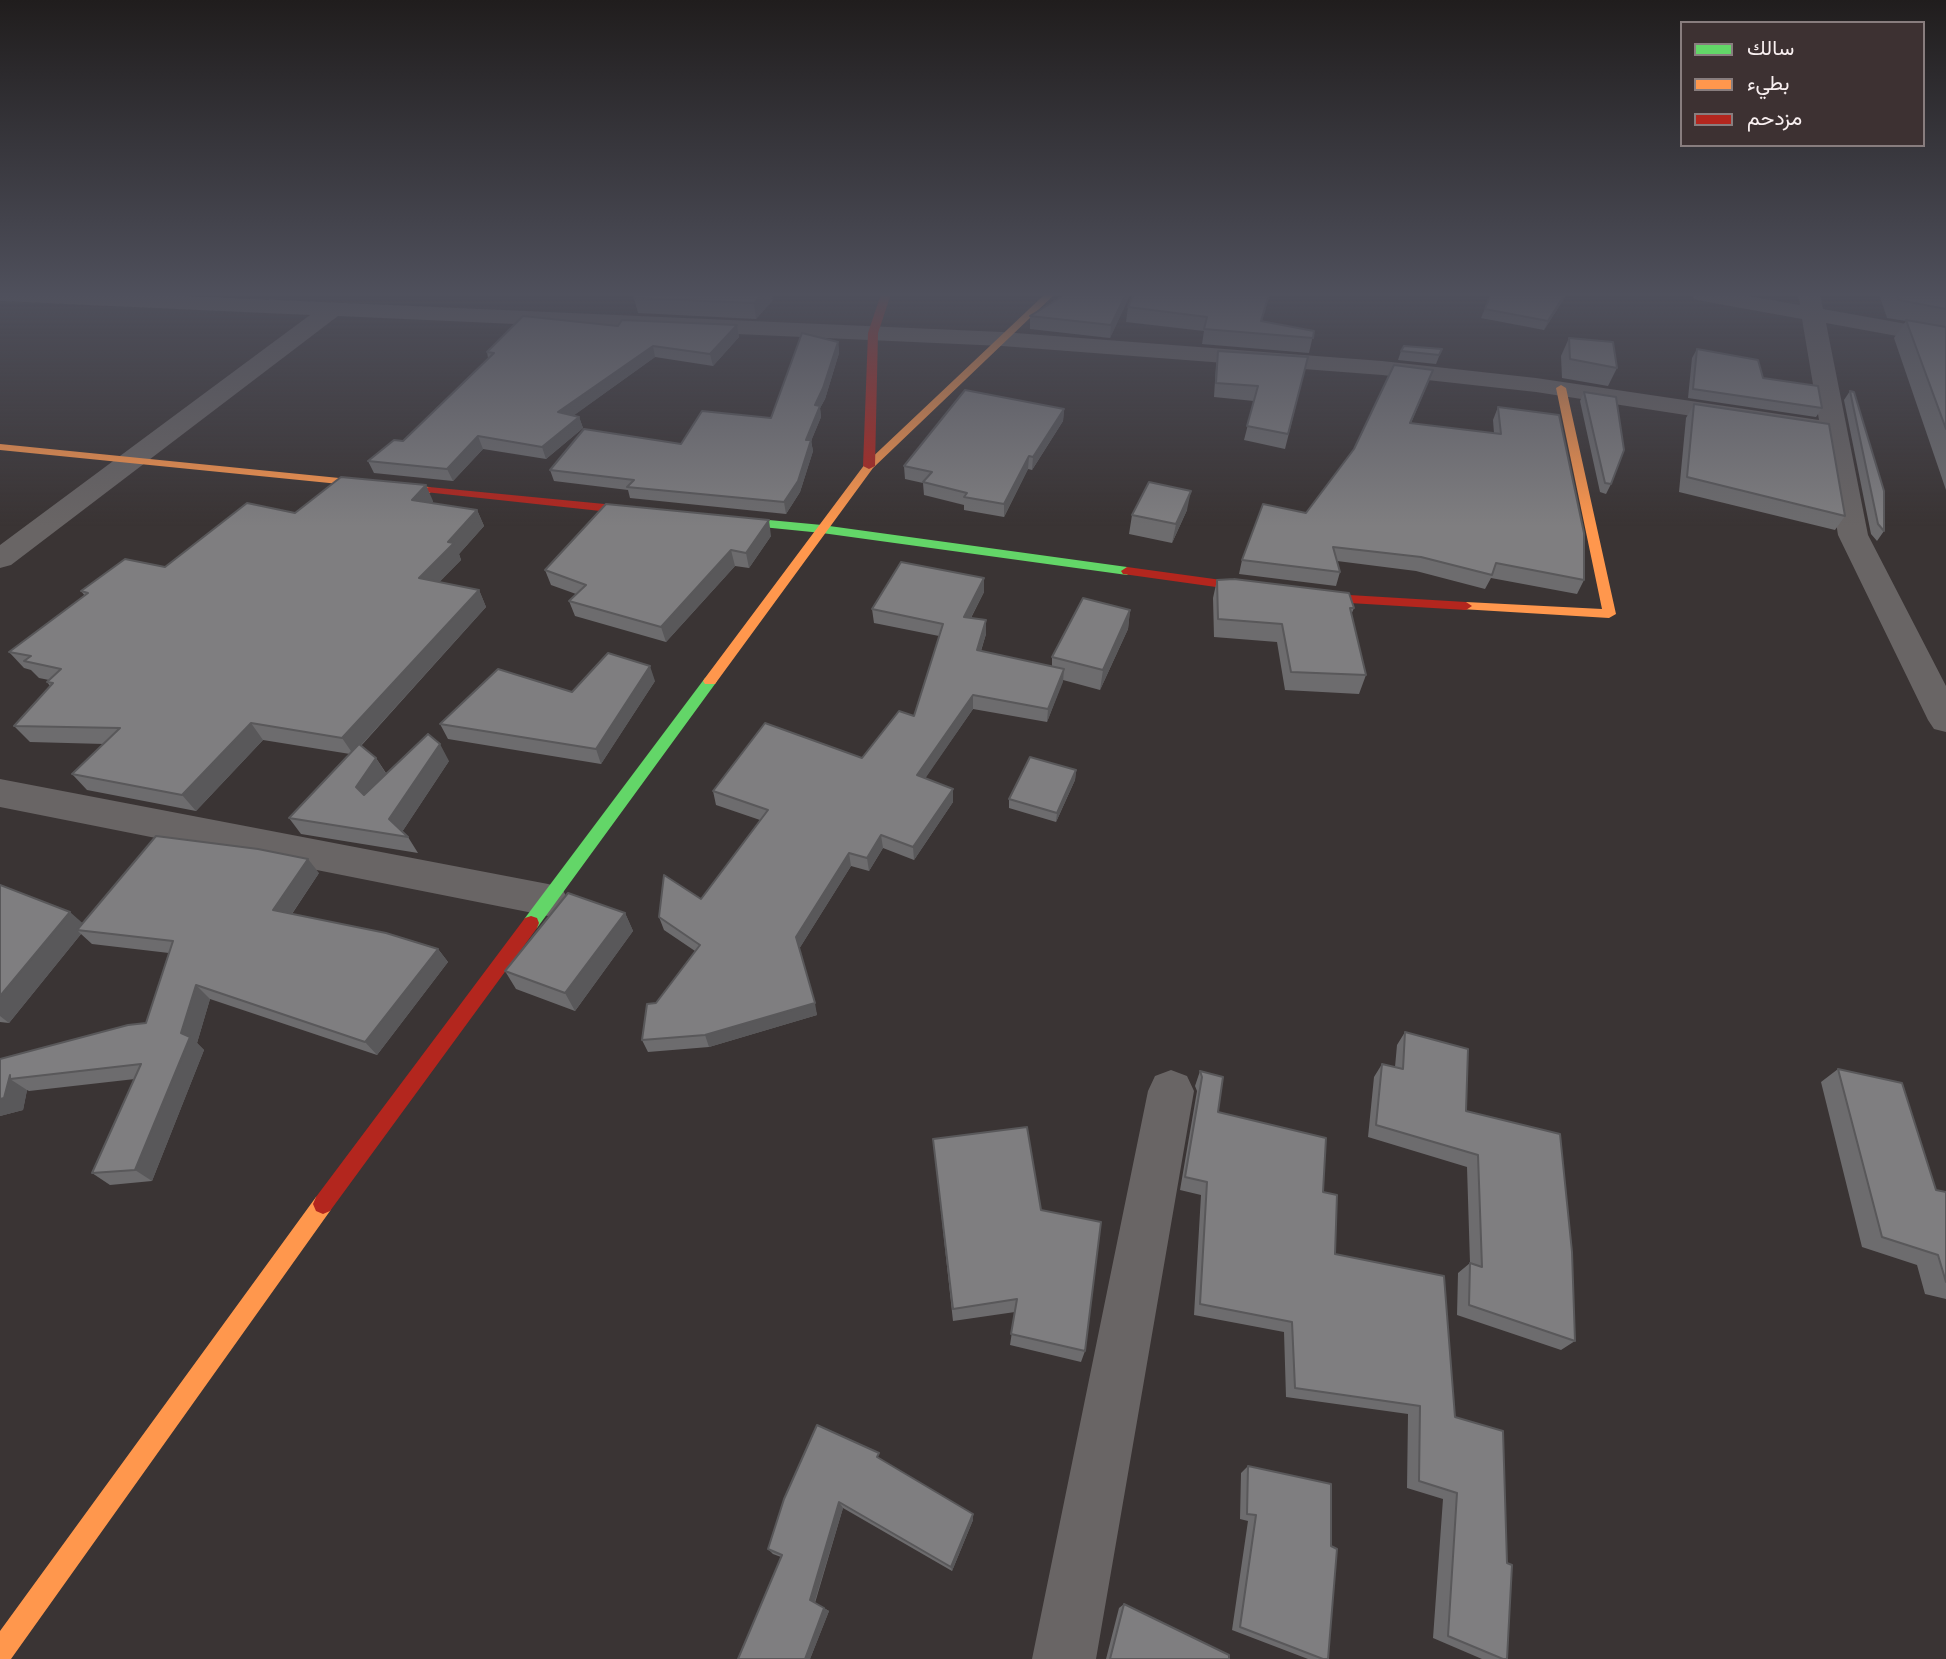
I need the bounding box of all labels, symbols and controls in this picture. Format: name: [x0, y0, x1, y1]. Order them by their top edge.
legend: [1680, 21, 1925, 147]
text: سالك: [1747, 36, 1794, 61]
text: بطيء: [1747, 71, 1790, 96]
text: مزدحم: [1747, 106, 1802, 131]

